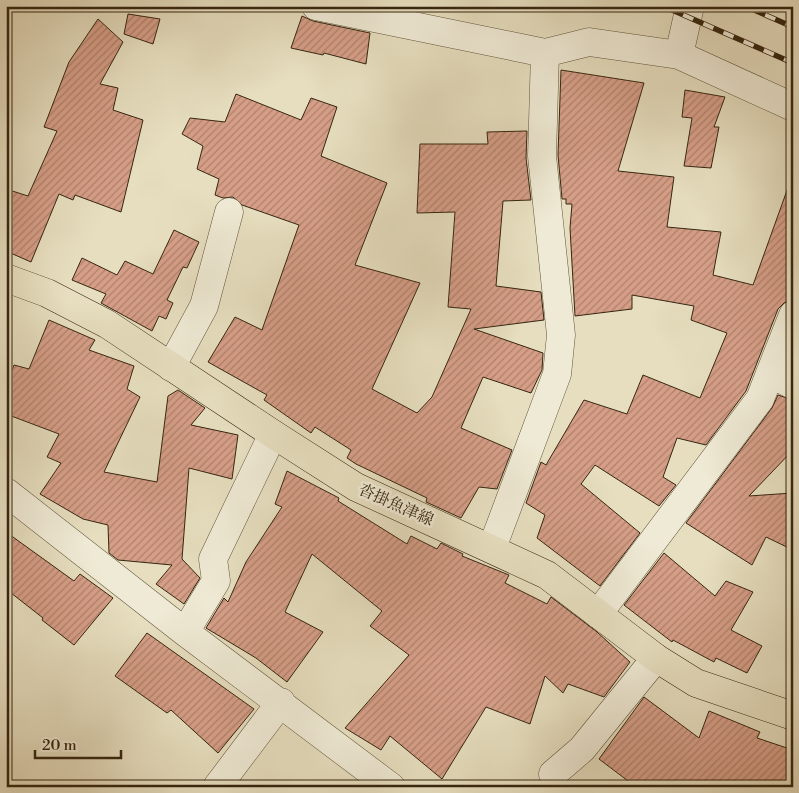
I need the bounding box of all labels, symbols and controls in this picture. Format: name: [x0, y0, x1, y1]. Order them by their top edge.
street label: 沓掛魚津線: [355, 480, 437, 530]
scale bar: [35, 728, 121, 760]
text: 20 m: [42, 736, 77, 755]

